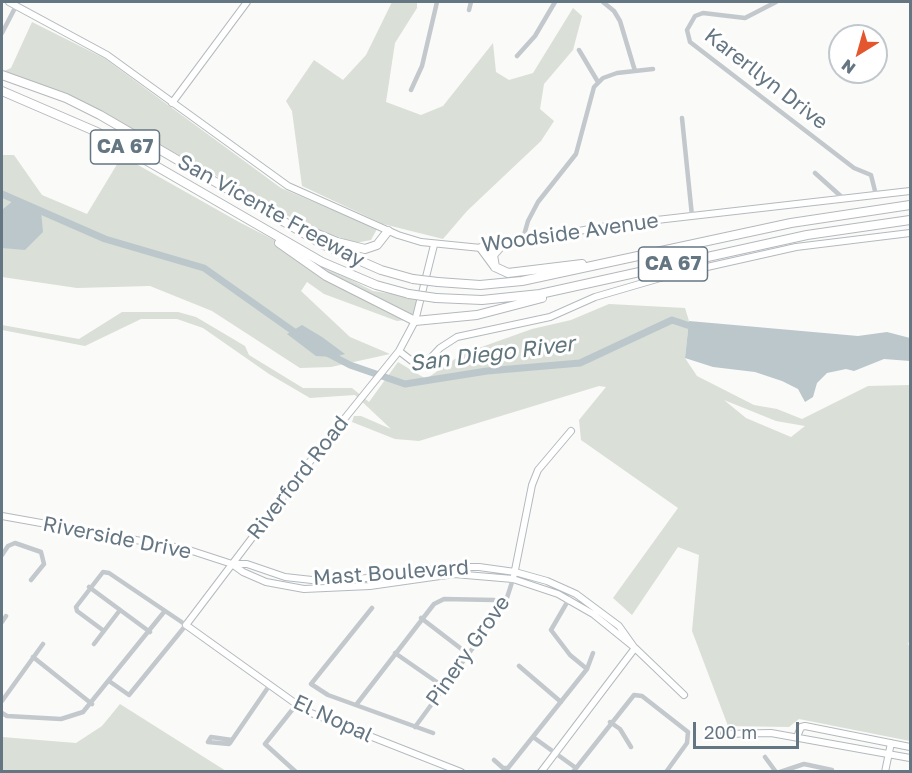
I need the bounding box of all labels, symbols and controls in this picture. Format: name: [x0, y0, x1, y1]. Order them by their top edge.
street label: Karerllyn Drive: [699, 23, 833, 135]
north arrow: [828, 24, 888, 84]
text: N: [837, 55, 859, 78]
road number: CA 67: [90, 130, 160, 164]
street label: San Vicente Freeway: [173, 149, 369, 273]
street label: Woodside Avenue: [480, 208, 660, 258]
road number: CA 67: [638, 247, 708, 281]
water label: San Diego River: [408, 331, 576, 377]
street label: Riverford Road: [242, 411, 354, 545]
street label: Riverside Drive: [41, 511, 193, 565]
street label: Mast Boulevard: [312, 555, 470, 591]
street label: Pinery Grove: [421, 591, 515, 711]
street label: El Nopal: [289, 690, 377, 748]
scale bar: [696, 710, 802, 748]
text: 200 m: [704, 721, 757, 743]

